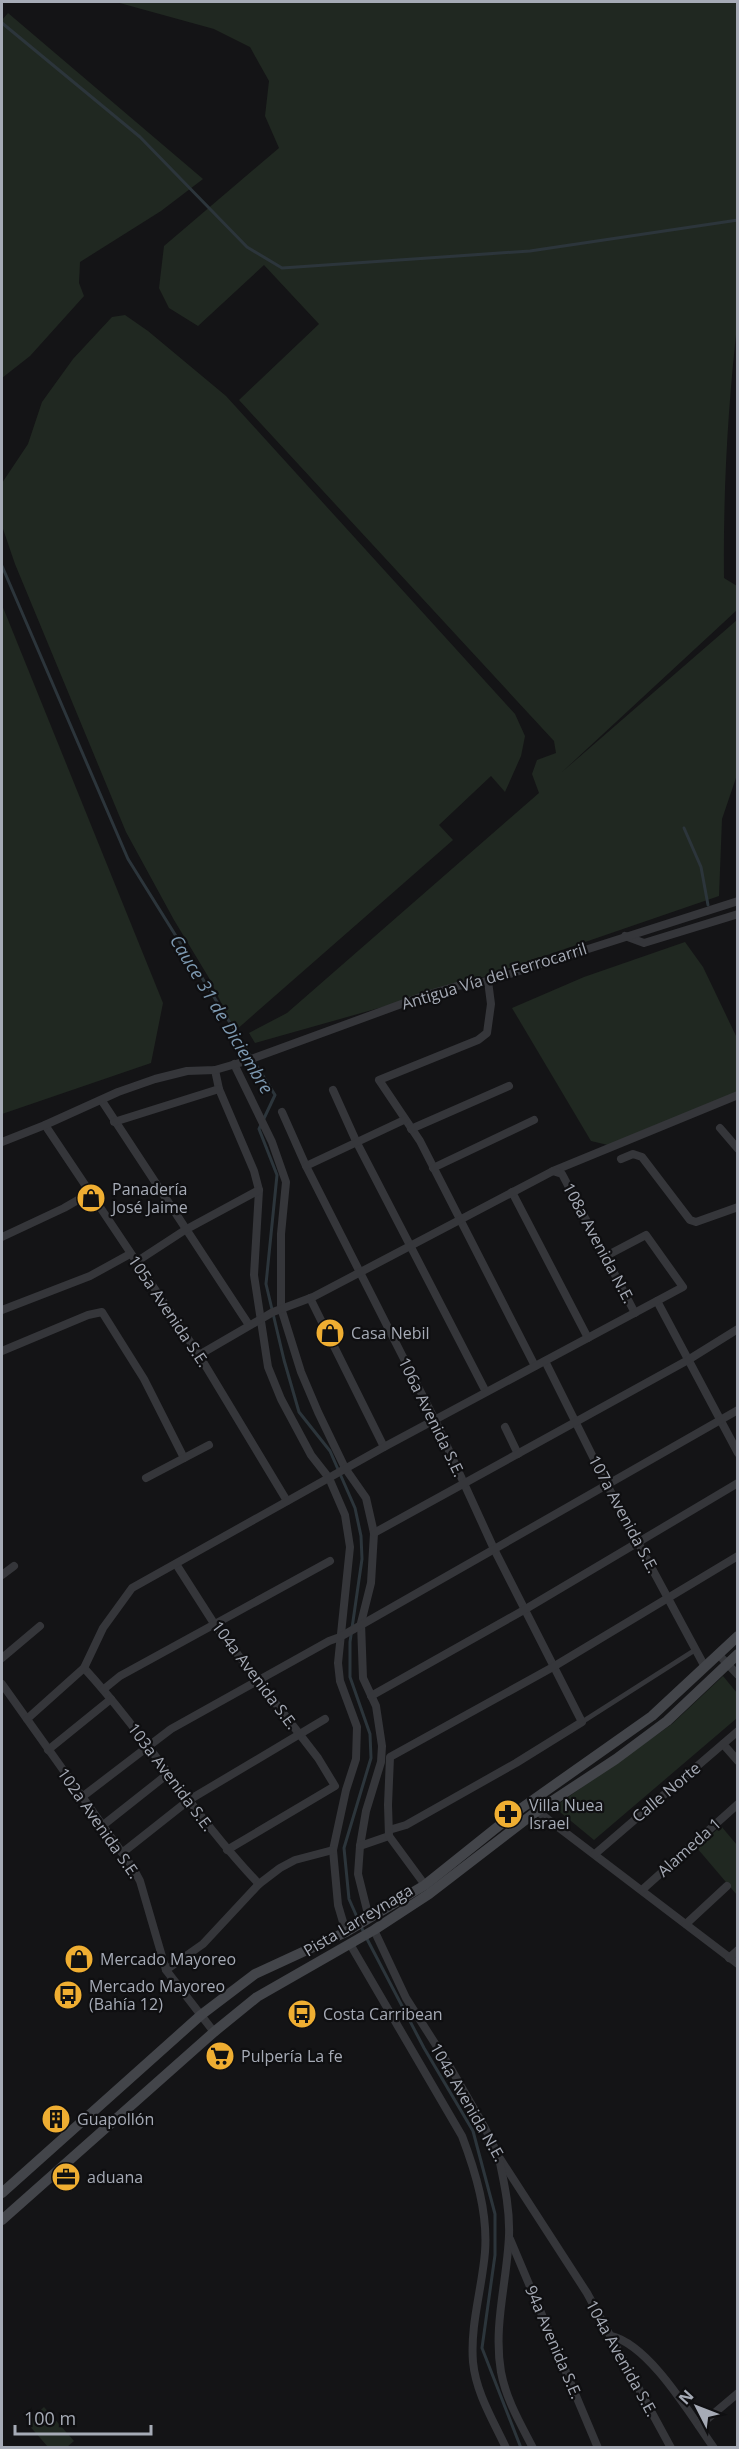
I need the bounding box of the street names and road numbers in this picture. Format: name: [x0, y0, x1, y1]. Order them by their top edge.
street label: Antigua Vía del Ferrocarril: [399, 937, 589, 1015]
street label: 108a Avenida N.E.: [558, 1179, 640, 1307]
street label: 105a Avenida S.E.: [123, 1251, 215, 1371]
street label: 106a Avenida S.E.: [394, 1354, 470, 1480]
street label: 107a Avenida S.E.: [584, 1451, 664, 1577]
street label: 104a Avenida S.E.: [207, 1616, 303, 1734]
street label: 103a Avenida S.E.: [123, 1718, 219, 1836]
street label: Calle Norte: [627, 1757, 705, 1827]
street label: 102a Avenida S.E.: [53, 1763, 145, 1883]
street label: Alameda 1: [652, 1812, 726, 1882]
street label: Pista Larreynaga: [299, 1879, 417, 1961]
street label: 104a Avenida N.E.: [425, 2039, 511, 2165]
street label: 94a Avenida S.E.: [520, 2282, 588, 2402]
street label: 104a Avenida S.E.: [581, 2296, 663, 2420]

